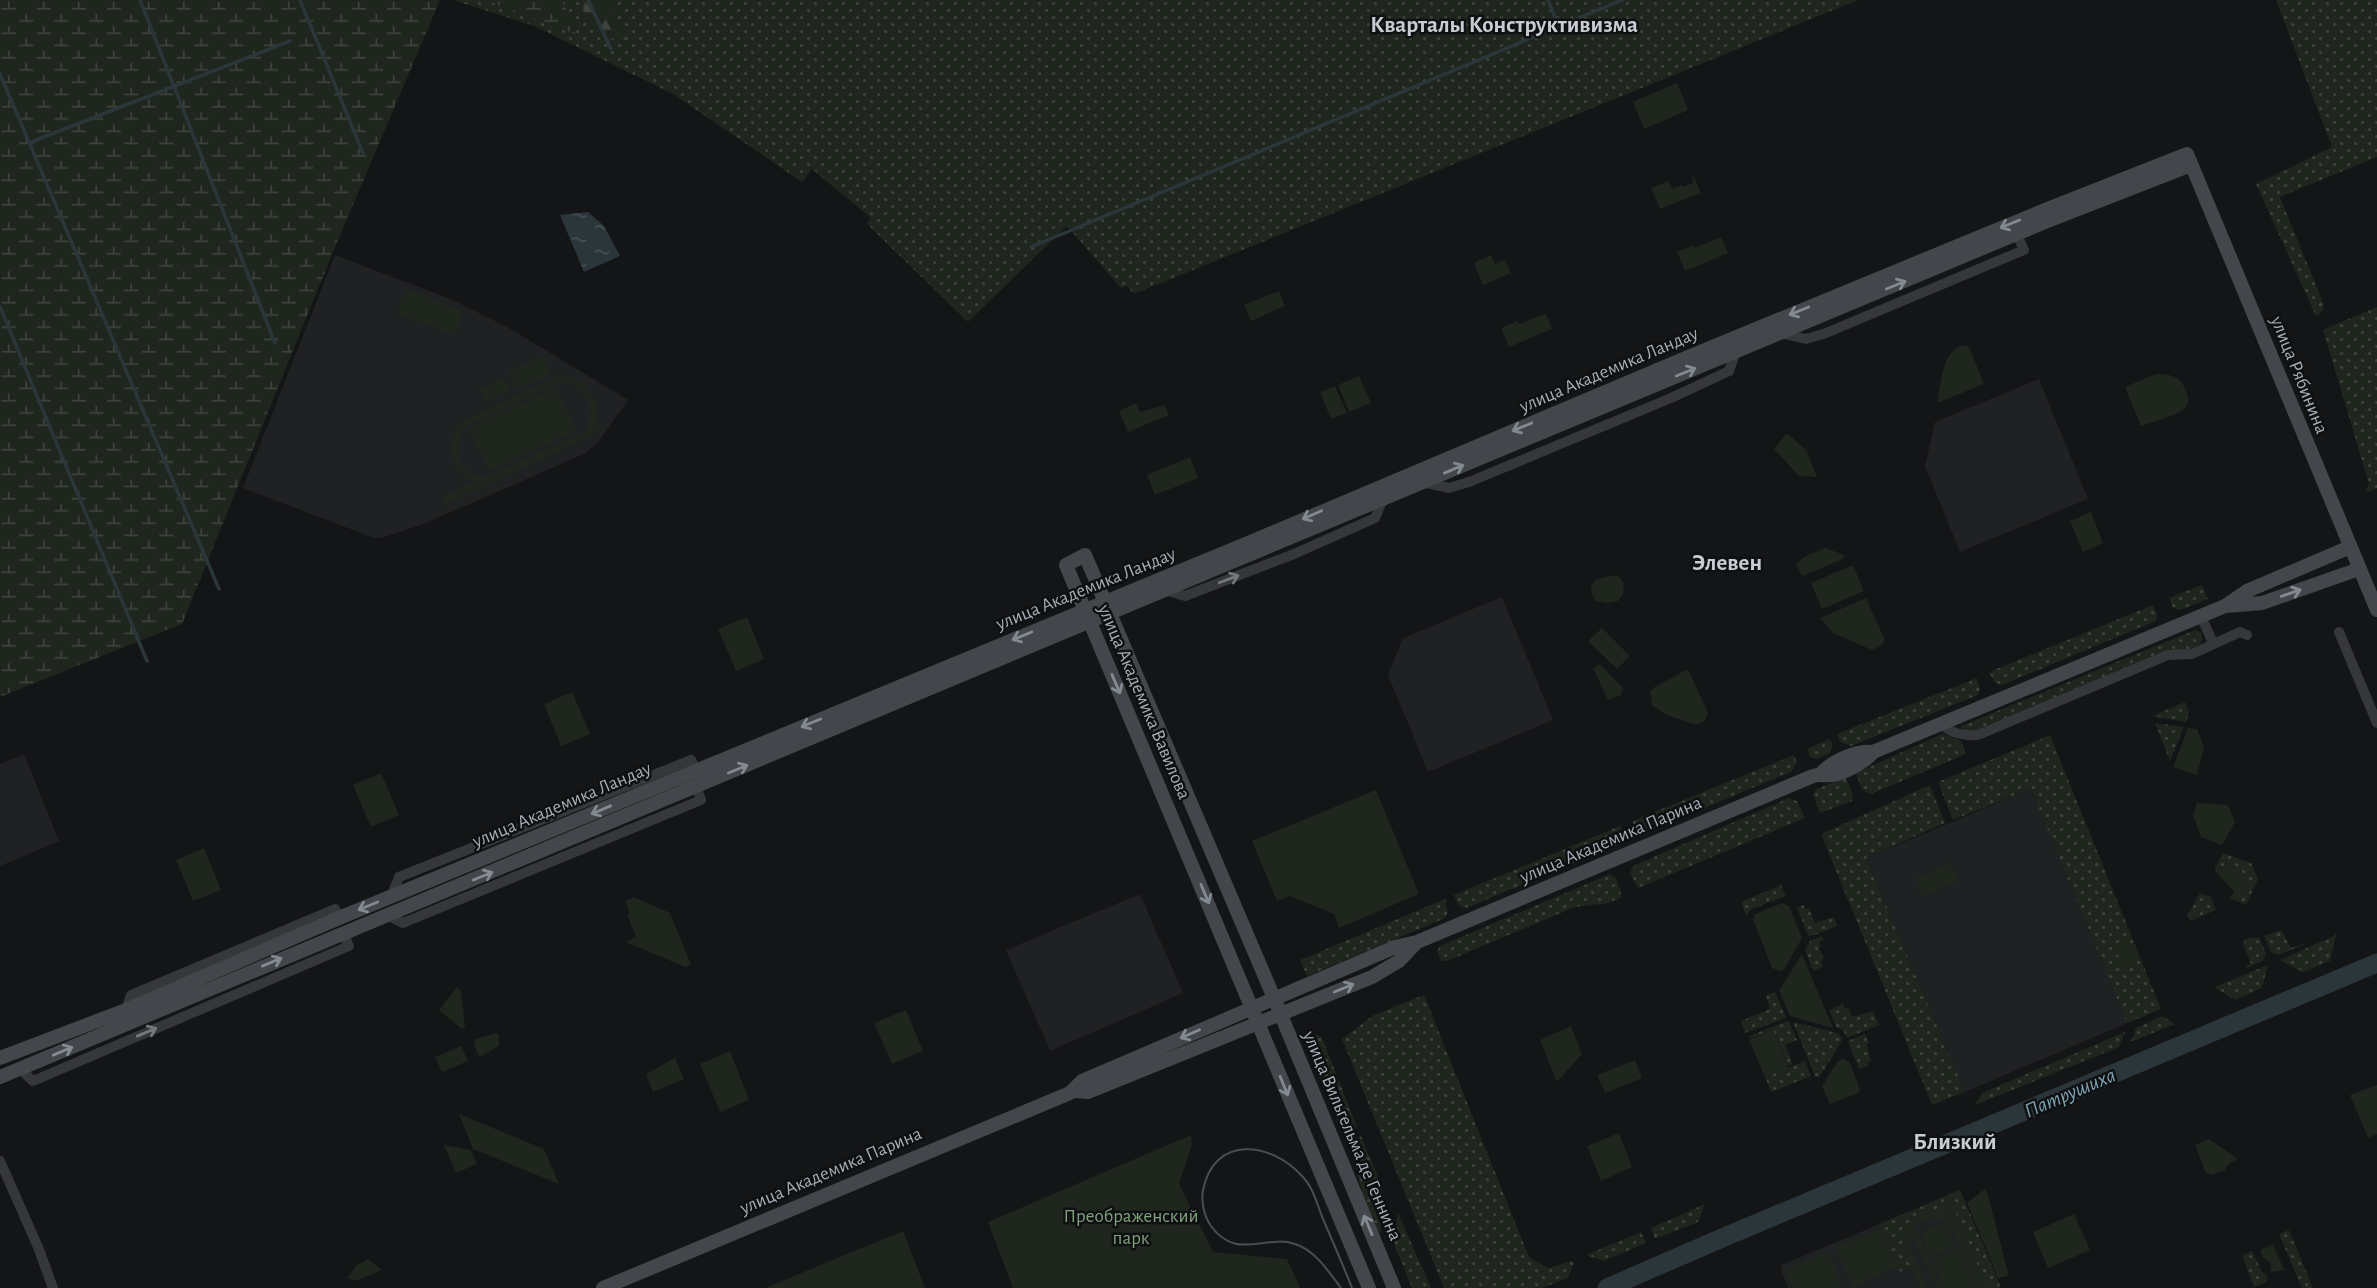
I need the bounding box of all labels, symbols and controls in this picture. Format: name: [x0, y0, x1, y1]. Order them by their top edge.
district label: Кварталы Конструктивизма: [1370, 14, 1638, 37]
one-way arrow: [1999, 219, 2021, 232]
one-way arrow: [1885, 278, 1907, 291]
one-way arrow: [1789, 305, 1811, 318]
street label: улица Рябинина: [2266, 313, 2331, 437]
street label: улица Академика Ландау: [1516, 324, 1701, 417]
one-way arrow: [1675, 364, 1696, 377]
one-way arrow: [1511, 421, 1533, 434]
one-way arrow: [1442, 462, 1464, 475]
one-way arrow: [1302, 510, 1323, 523]
street label: улица Академика Ландау: [993, 544, 1179, 634]
district label: Элевен: [1692, 552, 1762, 575]
one-way arrow: [1218, 571, 1240, 584]
one-way arrow: [2280, 586, 2302, 598]
street label: улица Академика Вавилова: [1094, 601, 1194, 802]
one-way arrow: [1011, 631, 1033, 644]
one-way arrow: [1110, 673, 1123, 695]
one-way arrow: [801, 718, 823, 731]
street label: улица Академика Ландау: [469, 759, 654, 852]
one-way arrow: [726, 761, 748, 774]
street label: улица Академика Парина: [1516, 793, 1705, 887]
one-way arrow: [591, 804, 612, 817]
one-way arrow: [472, 869, 493, 882]
one-way arrow: [1199, 883, 1212, 904]
one-way arrow: [358, 901, 380, 914]
one-way arrow: [261, 955, 283, 968]
one-way arrow: [1332, 981, 1354, 994]
one-way arrow: [136, 1024, 158, 1037]
street label: улица Вильгельма де Геннина: [1299, 1027, 1405, 1244]
one-way arrow: [1179, 1028, 1201, 1041]
one-way arrow: [52, 1044, 73, 1057]
water label: Патрушиха: [2021, 1064, 2119, 1123]
one-way arrow: [1278, 1075, 1291, 1097]
street label: улица Академика Парина: [736, 1124, 925, 1218]
district label: Близкий: [1913, 1131, 1997, 1154]
park label: Преображенский парк: [1063, 1207, 1199, 1248]
one-way arrow: [1361, 1215, 1374, 1236]

